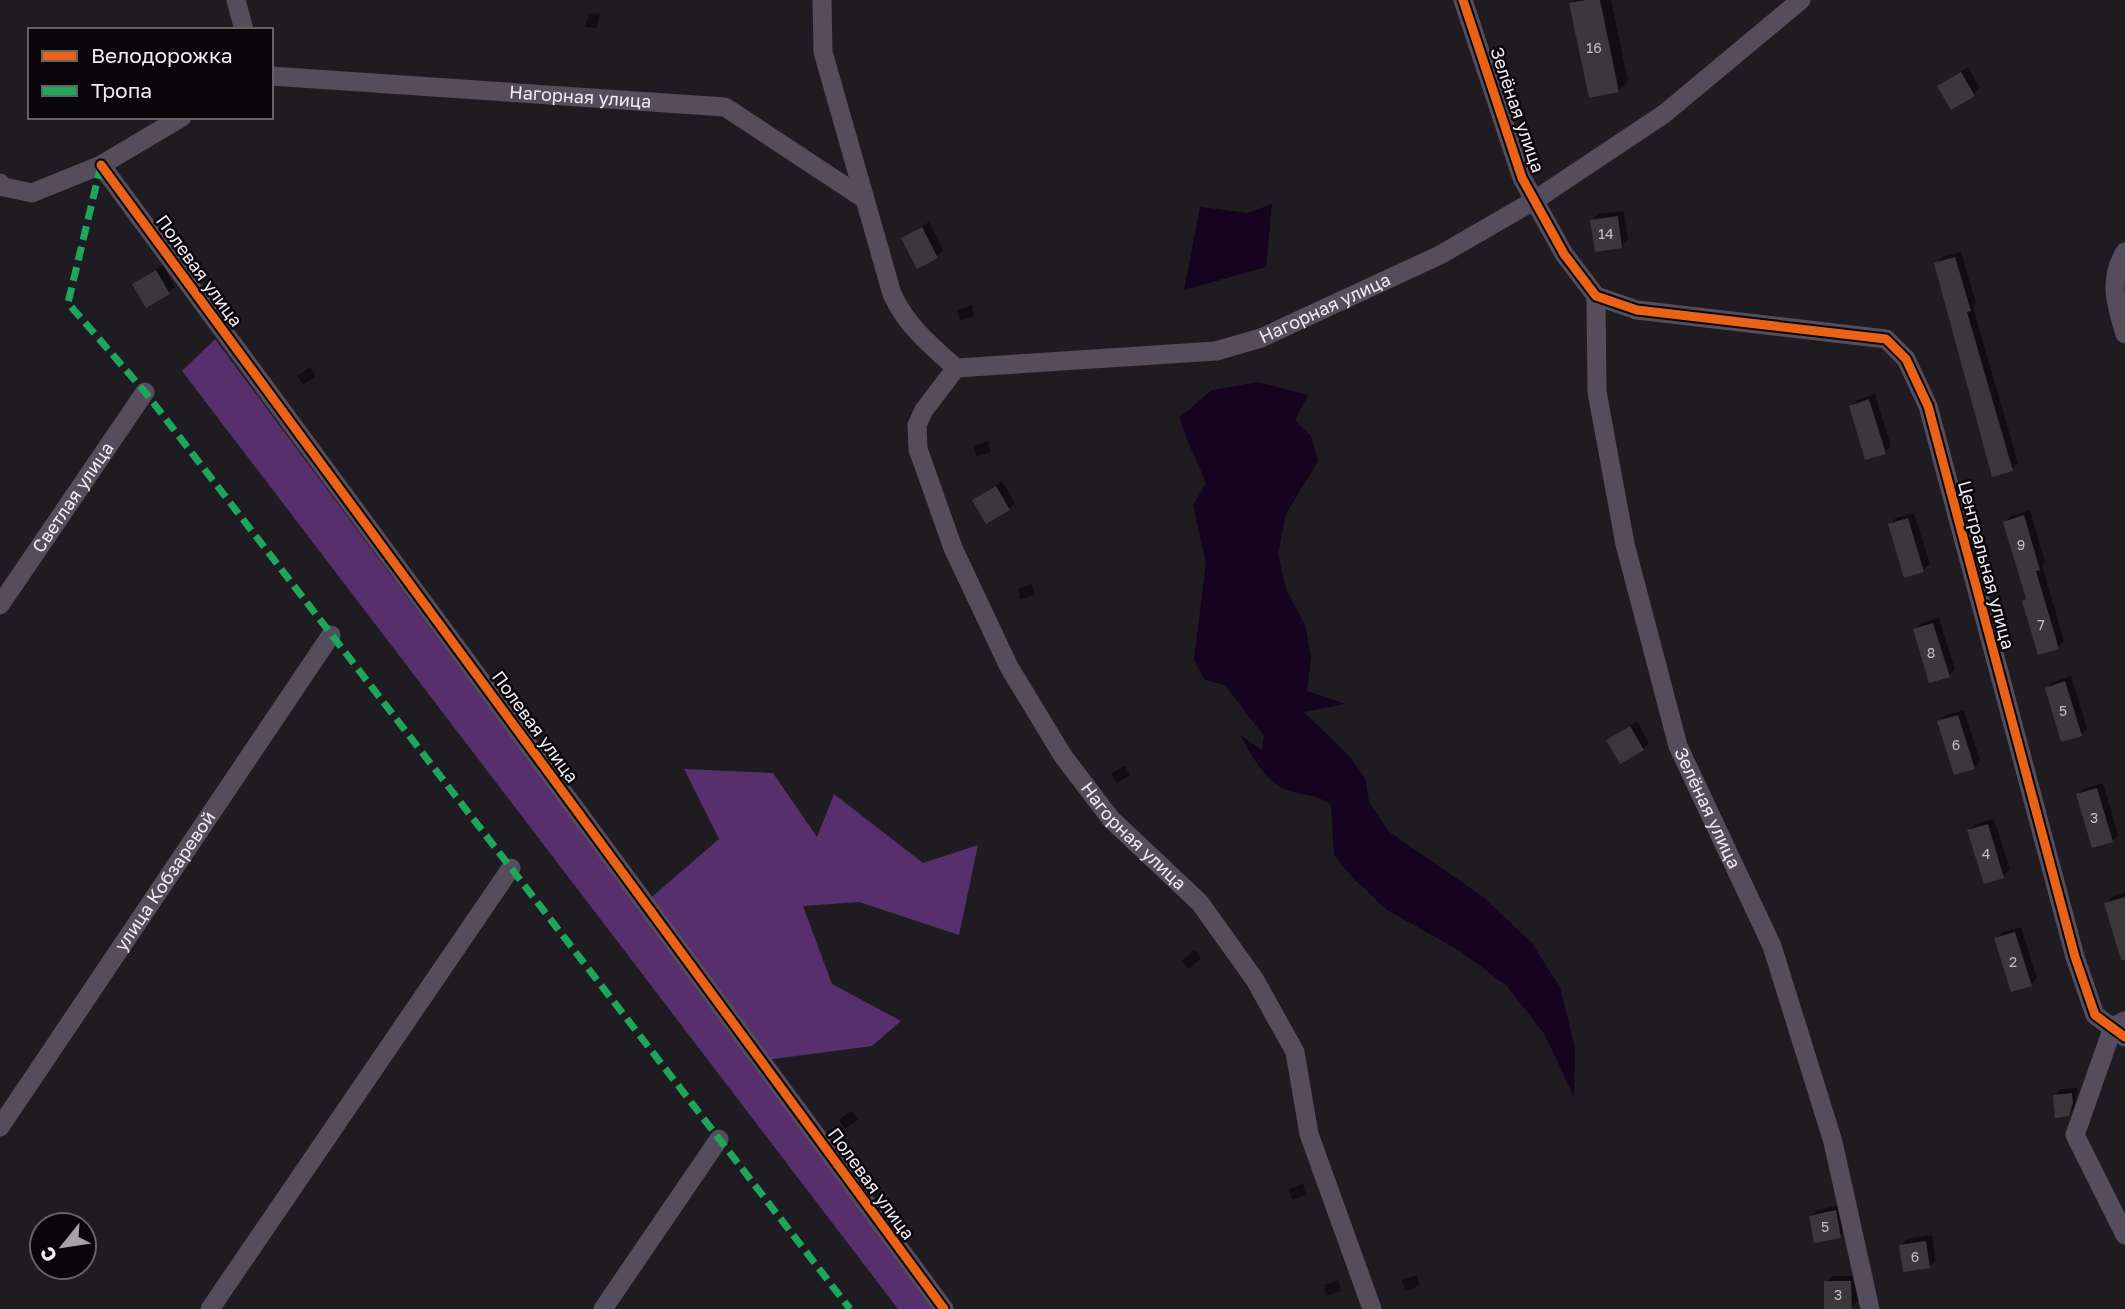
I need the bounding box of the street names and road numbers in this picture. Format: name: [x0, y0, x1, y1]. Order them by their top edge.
street label: Зелёная улица: [1486, 44, 1550, 175]
street label: Нагорная улица: [508, 80, 652, 112]
street label: Полевая улица: [152, 210, 248, 331]
street label: Нагорная улица: [1255, 268, 1394, 347]
street label: Светлая улица: [27, 437, 118, 556]
street label: Центральная улица: [1954, 478, 2020, 651]
street label: Полевая улица: [488, 666, 584, 787]
street label: Зелёная улица: [1670, 743, 1746, 872]
street label: Нагорная улица: [1077, 777, 1191, 894]
street label: улица Кобзаревой: [109, 807, 219, 955]
street label: Полевая улица: [824, 1123, 920, 1244]

